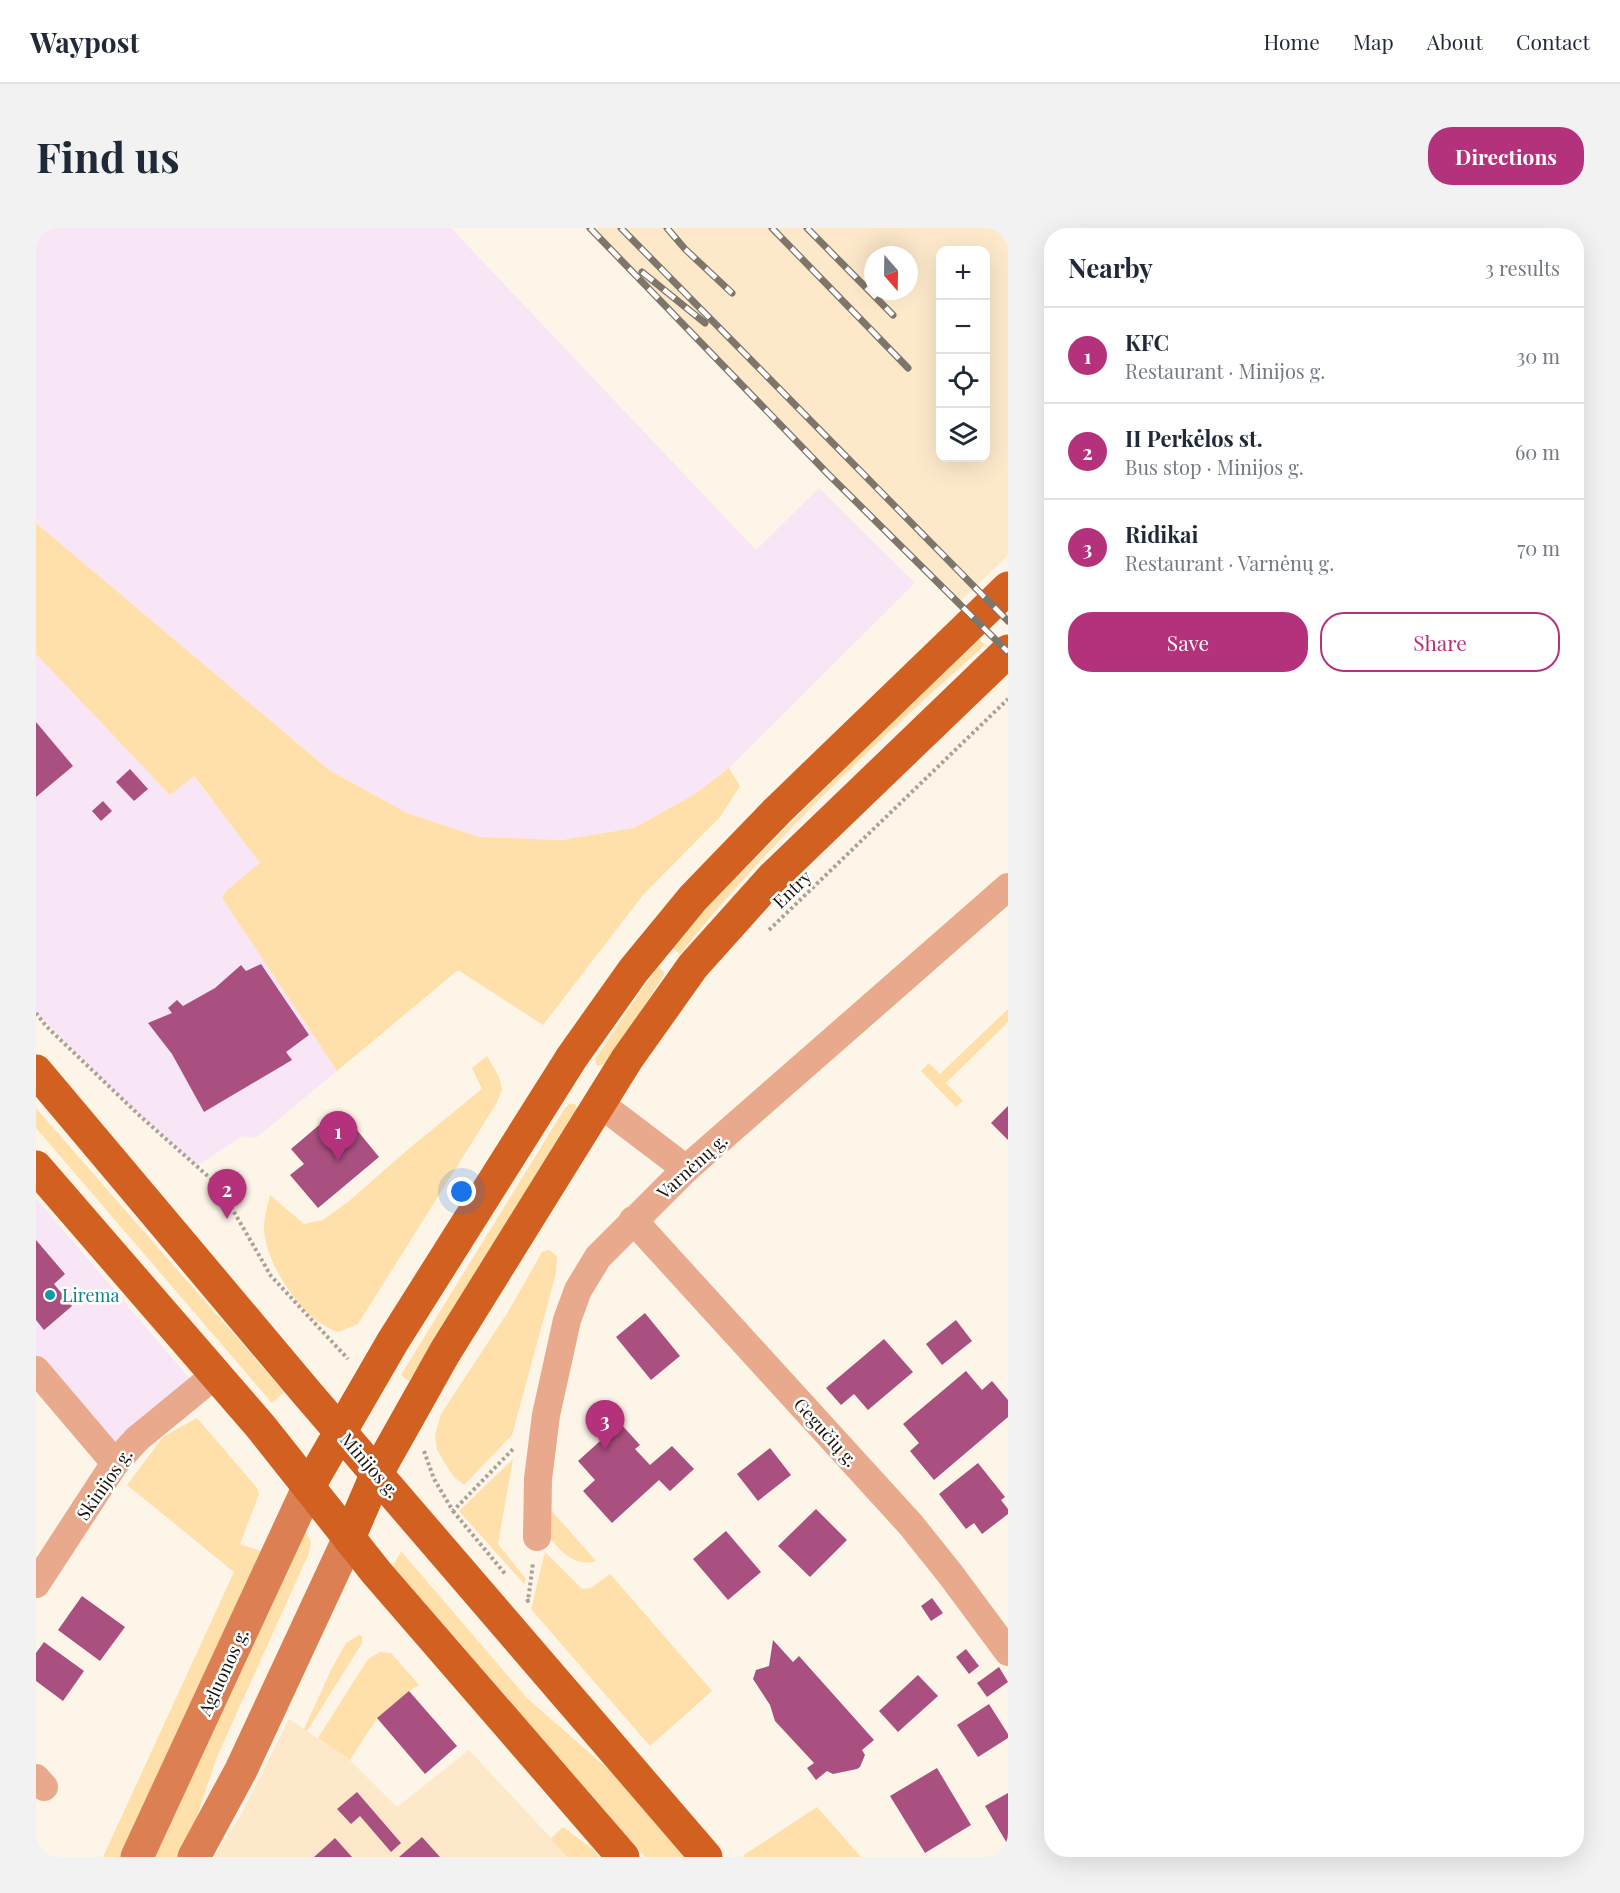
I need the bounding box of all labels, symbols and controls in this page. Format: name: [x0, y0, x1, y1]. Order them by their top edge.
text: Waypost: [30, 23, 139, 60]
text: Home: [1264, 27, 1320, 55]
text: Map: [1353, 27, 1394, 55]
text: About: [1427, 27, 1483, 55]
text: Contact: [1516, 27, 1590, 55]
button: Directions: [1428, 127, 1584, 185]
text: Find us: [36, 128, 180, 184]
north arrow: [864, 246, 918, 300]
map controls: [936, 246, 990, 462]
button: +: [936, 246, 990, 300]
text: Nearby: [1068, 250, 1153, 285]
text: 3 results: [1485, 254, 1560, 281]
button: −: [936, 300, 990, 354]
text: KFC: [1125, 327, 1169, 357]
text: 1: [1084, 342, 1091, 369]
text: 30 m: [1516, 342, 1560, 369]
button: locate: [936, 354, 990, 408]
text: Restaurant · Minijos g.: [1125, 357, 1325, 384]
button: layers: [936, 408, 990, 462]
text: II Perkėlos st.: [1125, 423, 1263, 453]
text: 2: [1082, 438, 1093, 465]
text: 60 m: [1515, 438, 1560, 465]
text: Bus stop · Minijos g.: [1125, 453, 1304, 480]
text: Ridikai: [1125, 519, 1198, 549]
text: 3: [1083, 534, 1092, 561]
text: 70 m: [1517, 534, 1560, 561]
text: Restaurant · Varnėnų g.: [1125, 549, 1334, 576]
button: Save: [1068, 612, 1308, 672]
button: Share: [1320, 612, 1560, 672]
street label: Entry: [767, 865, 817, 913]
pin: 1: [318, 1112, 358, 1161]
street label: Varnėnų g.: [651, 1128, 732, 1205]
pin: 2: [208, 1170, 246, 1219]
your location: [447, 1177, 476, 1206]
place label: Lirema: [62, 1283, 120, 1307]
marker: Lirema: [43, 1288, 57, 1302]
street label: Gegučių g.: [789, 1392, 863, 1472]
pin: 3: [586, 1400, 624, 1450]
street label: Minijos g.: [335, 1428, 405, 1502]
street label: Skinijos g.: [71, 1443, 137, 1525]
street label: Agluonos g.: [192, 1625, 254, 1720]

